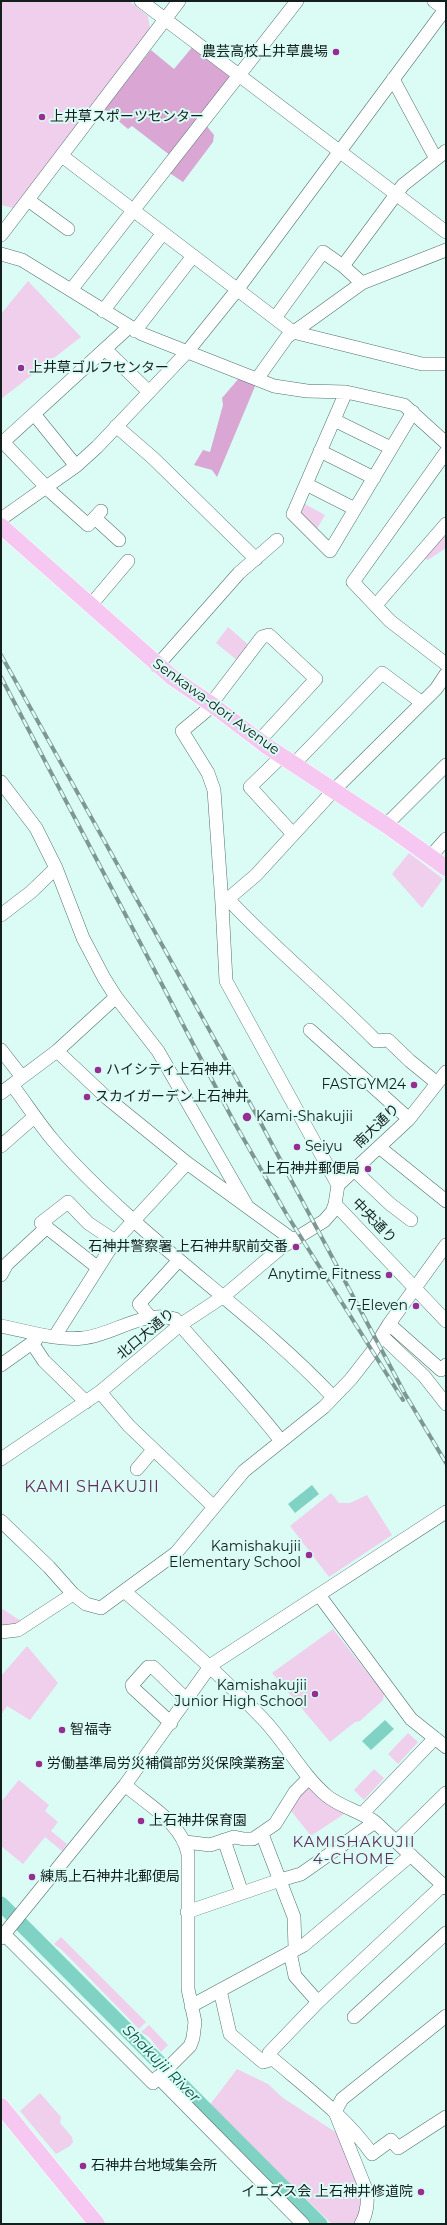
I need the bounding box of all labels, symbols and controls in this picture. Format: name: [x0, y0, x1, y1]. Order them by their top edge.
place label: 農芸高校上井草農場: [202, 44, 328, 60]
marker: 農芸高校上井草農場: [331, 47, 341, 57]
place label: 上井草スポーツセンター: [50, 109, 204, 125]
marker: 上井草スポーツセンター: [37, 112, 47, 122]
place label: 上井草ゴルフセンター: [29, 360, 169, 376]
marker: 上井草ゴルフセンター: [16, 363, 26, 373]
street label: Senkawa-dori Avenue: [149, 655, 283, 759]
place label: ハイシティ上石神井: [106, 1062, 232, 1078]
marker: ハイシティ上石神井: [93, 1065, 103, 1075]
place label: FASTGYM24: [321, 1077, 406, 1093]
marker: FASTGYM24: [409, 1080, 419, 1090]
place label: スカイガーデン上石神井: [95, 1089, 249, 1105]
marker: スカイガーデン上石神井: [82, 1092, 92, 1102]
street label: 南大通り: [351, 1101, 403, 1151]
place label: Kami-Shakujii: [256, 1109, 353, 1125]
marker: Kami-Shakujii: [241, 1111, 253, 1123]
place label: Seiyu: [305, 1139, 343, 1155]
marker: Seiyu: [292, 1142, 302, 1152]
place label: 上石神井郵便局: [262, 1161, 360, 1177]
marker: 上石神井郵便局: [363, 1164, 373, 1174]
street label: 中央通り: [349, 1195, 399, 1247]
place label: 石神井警察署 上石神井駅前交番: [88, 1239, 288, 1255]
marker: 石神井警察署 上石神井駅前交番: [291, 1242, 301, 1252]
place label: Anytime Fitness: [268, 1267, 381, 1283]
marker: Anytime Fitness: [384, 1270, 394, 1280]
place label: 7-Eleven: [348, 1298, 408, 1314]
marker: 7-Eleven: [411, 1301, 421, 1311]
street label: 北口大通り: [114, 1305, 178, 1363]
district label: KAMI SHAKUJII: [24, 1477, 160, 1497]
place label: Kamishakujii Elementary School: [169, 1539, 301, 1572]
marker: Kamishakujii Elementary School: [304, 1550, 314, 1560]
place label: Kamishakujii Junior High School: [174, 1678, 307, 1710]
marker: Kamishakujii Junior High School: [310, 1689, 320, 1699]
place label: 智福寺: [70, 1722, 112, 1738]
marker: 智福寺: [57, 1725, 67, 1735]
place label: 労働基準局労災補償部労災保険業務室: [47, 1756, 285, 1772]
marker: 労働基準局労災補償部労災保険業務室: [34, 1759, 44, 1769]
place label: 上石神井保育園: [149, 1813, 247, 1829]
marker: 上石神井保育園: [136, 1816, 146, 1826]
district label: KAMISHAKUJII 4-CHOME: [292, 1834, 416, 1869]
place label: 練馬上石神井北郵便局: [40, 1869, 180, 1885]
marker: 練馬上石神井北郵便局: [27, 1872, 37, 1882]
water label: Shakujii River: [118, 2021, 204, 2107]
place label: 石神井台地域集会所: [91, 2158, 217, 2174]
marker: 石神井台地域集会所: [78, 2161, 88, 2171]
place label: イエズス会 上石神井修道院: [241, 2184, 413, 2200]
marker: イエズス会 上石神井修道院: [416, 2187, 426, 2197]

